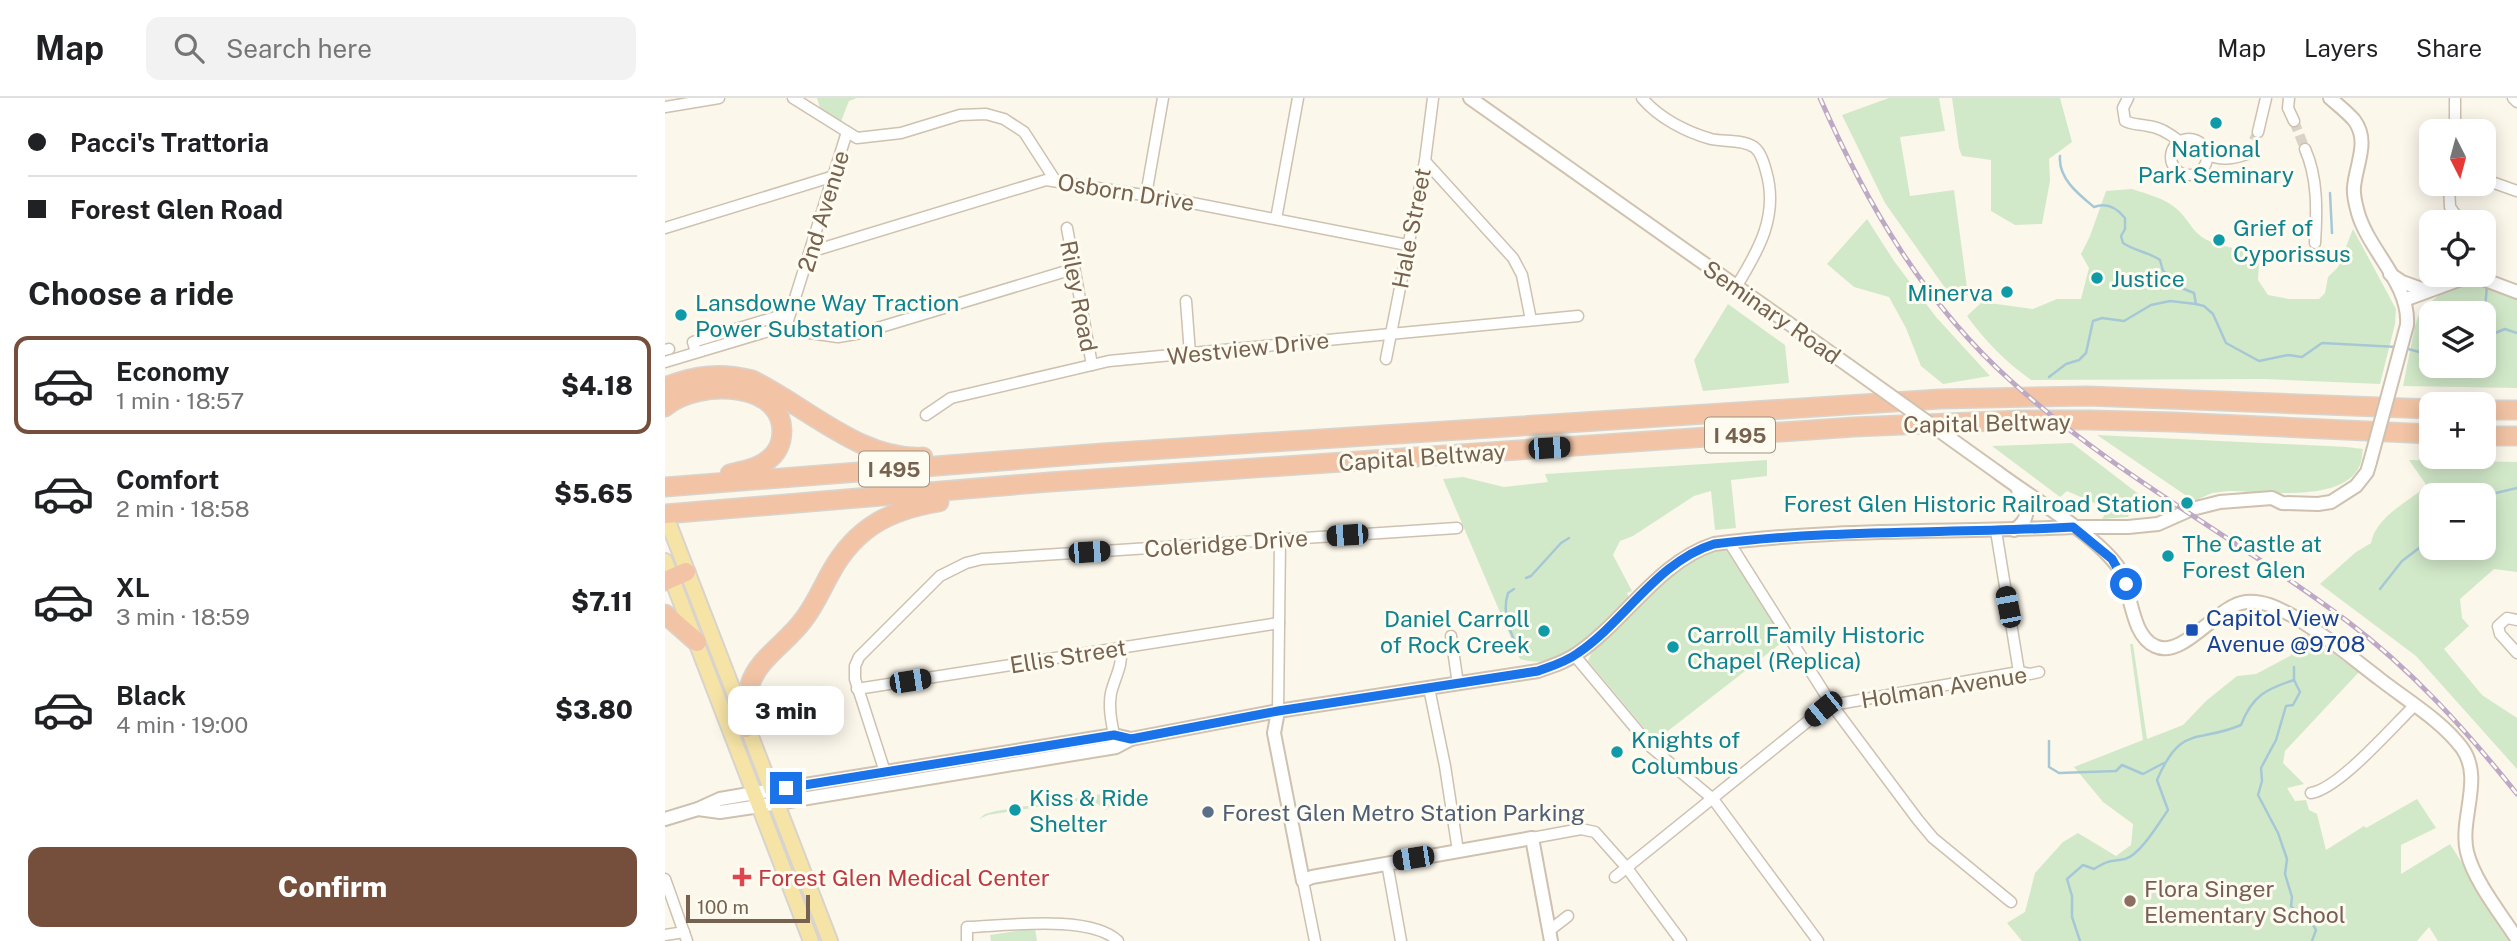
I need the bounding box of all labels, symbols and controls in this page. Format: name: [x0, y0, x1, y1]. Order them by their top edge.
search box: [146, 17, 636, 80]
text: Map: [35, 29, 104, 67]
icon: search: [170, 29, 208, 67]
text: Search here: [226, 33, 372, 64]
text: Map: [2217, 34, 2266, 62]
text: Layers: [2304, 34, 2378, 62]
text: Share: [2416, 34, 2482, 62]
marker: National Park Seminary: [2208, 115, 2224, 131]
north arrow: [2419, 119, 2495, 196]
map controls: [2419, 119, 2496, 560]
text: Pacci's Trattoria: [70, 127, 269, 158]
place label: National Park Seminary: [2138, 135, 2294, 188]
street label: 2nd Avenue: [792, 147, 854, 275]
street label: Hale Street: [1386, 165, 1436, 291]
street label: Osborn Drive: [1056, 168, 1196, 216]
text: Forest Glen Road: [70, 194, 283, 225]
button: locate: [2419, 210, 2496, 287]
place label: Grief of Cyporissus: [2233, 214, 2351, 267]
marker: Grief of Cyporissus: [2211, 232, 2227, 248]
street label: Riley Road: [1055, 238, 1103, 354]
street label: Seminary Road: [1698, 255, 1846, 369]
place label: Justice: [2111, 265, 2185, 292]
marker: Justice: [2089, 270, 2105, 286]
text: Choose a ride: [28, 275, 234, 312]
place label: Minerva: [1907, 279, 1993, 306]
marker: Minerva: [1999, 284, 2015, 300]
place label: Lansdowne Way Traction Power Substation: [695, 289, 959, 342]
button: layers: [2419, 301, 2496, 378]
marker: Lansdowne Way Traction Power Substation: [673, 307, 689, 323]
street label: Westview Drive: [1166, 326, 1330, 370]
icon: car: [32, 354, 95, 417]
text: Economy: [116, 356, 229, 387]
text: $4.18: [561, 370, 633, 401]
text: 1 min · 18:57: [116, 387, 244, 414]
button: +: [2419, 392, 2496, 469]
street label: Capital Beltway: [1903, 408, 2071, 438]
road number: I 495: [1705, 418, 1775, 452]
car: [1528, 436, 1571, 460]
street label: Capital Beltway: [1337, 438, 1507, 476]
road number: I 495: [859, 452, 929, 486]
icon: car: [32, 462, 95, 525]
text: Comfort: [116, 464, 219, 495]
text: $5.65: [554, 478, 633, 509]
button: −: [2419, 483, 2496, 560]
place label: Forest Glen Historic Railroad Station: [1784, 490, 2173, 517]
text: 2 min · 18:58: [116, 495, 250, 522]
marker: Forest Glen Historic Railroad Station: [2179, 495, 2195, 511]
car: [1326, 523, 1369, 547]
street label: Coleridge Drive: [1143, 524, 1309, 562]
place label: The Castle at Forest Glen: [2182, 530, 2322, 583]
car: [1068, 540, 1111, 564]
marker: The Castle at Forest Glen: [2160, 548, 2176, 564]
route start: [2110, 568, 2142, 600]
icon: car: [32, 570, 95, 633]
text: XL: [116, 572, 150, 603]
car: [1994, 584, 2023, 630]
text: $7.11: [571, 586, 633, 617]
text: 3 min · 18:59: [116, 603, 250, 630]
place label: Capitol View Avenue @9708: [2206, 604, 2365, 657]
place label: Daniel Carroll of Rock Creek: [1380, 605, 1530, 658]
place label: Carroll Family Historic Chapel (Replica): [1687, 621, 1925, 674]
marker: Capitol View Avenue @9708: [2184, 622, 2200, 638]
marker: Daniel Carroll of Rock Creek: [1536, 623, 1552, 639]
street label: Ellis Street: [1008, 633, 1128, 679]
marker: Carroll Family Historic Chapel (Replica): [1665, 639, 1681, 655]
street label: Holman Avenue: [1859, 661, 2029, 713]
car: [888, 667, 933, 695]
icon: car: [32, 678, 95, 741]
text: Black: [116, 680, 186, 711]
callout: 3 min: [728, 686, 844, 736]
car: [1801, 688, 1846, 730]
text: $3.80: [555, 694, 633, 725]
text: 3 min: [755, 697, 817, 724]
text: 4 min · 19:00: [116, 711, 248, 738]
place label: Knights of Columbus: [1631, 726, 1740, 779]
marker: Knights of Columbus: [1609, 744, 1625, 760]
route end: [770, 772, 802, 804]
place label: Kiss & Ride Shelter: [1029, 784, 1149, 837]
place label: Forest Glen Metro Station Parking: [1222, 799, 1585, 826]
marker: Kiss & Ride Shelter: [1007, 802, 1023, 818]
marker: Forest Glen Metro Station Parking: [1200, 804, 1216, 820]
car: [1391, 844, 1436, 872]
button: Confirm: [28, 847, 637, 927]
place label: Forest Glen Medical Center: [758, 864, 1050, 891]
marker: Forest Glen Medical Center: [732, 867, 752, 887]
place label: Flora Singer Elementary School: [2144, 875, 2346, 928]
scale bar: [686, 892, 810, 924]
marker: Flora Singer Elementary School: [2122, 893, 2138, 909]
text: 100 m: [697, 896, 749, 918]

